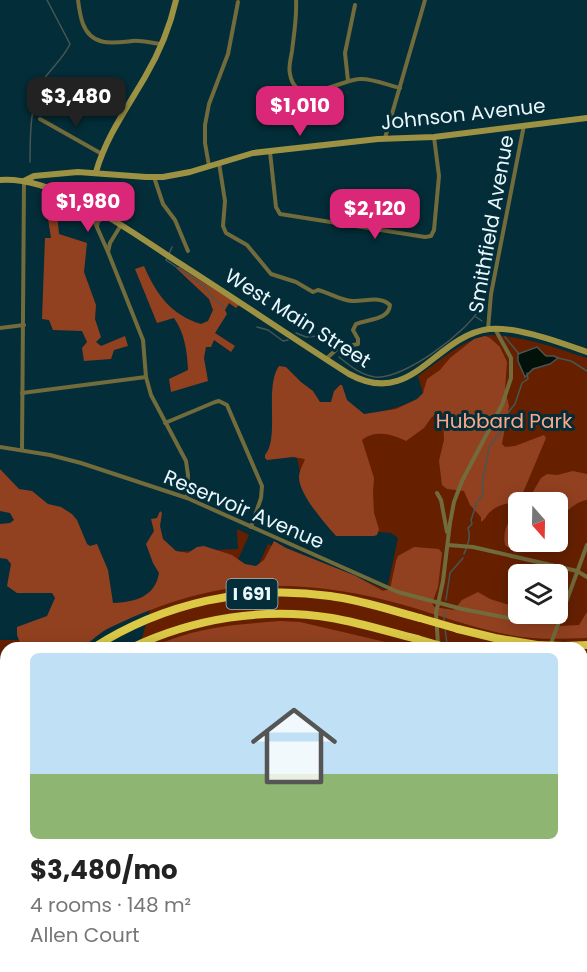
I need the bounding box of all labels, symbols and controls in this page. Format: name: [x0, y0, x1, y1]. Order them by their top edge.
pin: $3,480: [27, 77, 125, 128]
text: $3,480: [41, 82, 111, 110]
pin: $1,010: [251, 86, 349, 137]
text: $1,010: [270, 91, 330, 119]
street label: Johnson Avenue: [379, 91, 547, 137]
street label: Smithfield Avenue: [462, 133, 520, 315]
pin: $1,980: [39, 182, 137, 233]
text: $1,980: [56, 187, 120, 215]
pin: $2,120: [326, 189, 424, 240]
text: $2,120: [344, 194, 406, 222]
street label: West Main Street: [220, 262, 376, 374]
park label: Hubbard Park: [436, 407, 573, 435]
street label: Reservoir Avenue: [160, 463, 328, 555]
north arrow: [508, 492, 568, 552]
map controls: [508, 492, 568, 624]
button: layers: [508, 564, 568, 624]
road number: I 691: [226, 579, 278, 609]
icon: home: [240, 692, 348, 800]
text: $3,480/mo: [30, 852, 178, 888]
text: 4 rooms · 148 m²: [30, 891, 191, 919]
text: Allen Court: [30, 921, 140, 949]

